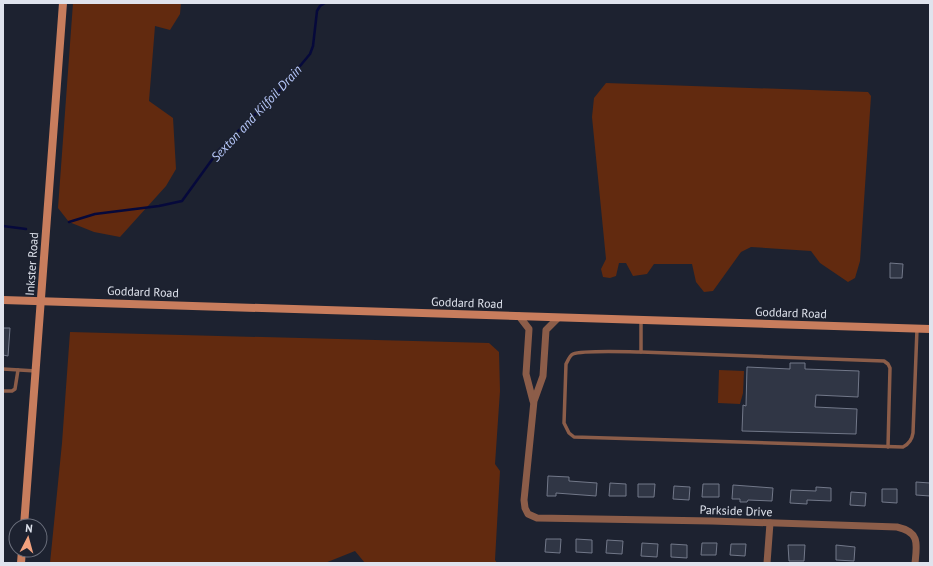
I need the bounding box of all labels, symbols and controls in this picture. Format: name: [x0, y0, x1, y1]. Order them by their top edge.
water label: Sexton and Kilfoil Drain: [207, 61, 306, 165]
street label: Inkster Road: [22, 232, 41, 296]
street label: Goddard Road: [107, 283, 179, 300]
street label: Goddard Road: [431, 294, 503, 311]
street label: Goddard Road: [755, 304, 827, 321]
street label: Parkside Drive: [699, 502, 773, 519]
north arrow: [8, 518, 48, 558]
text: N: [25, 521, 33, 535]

